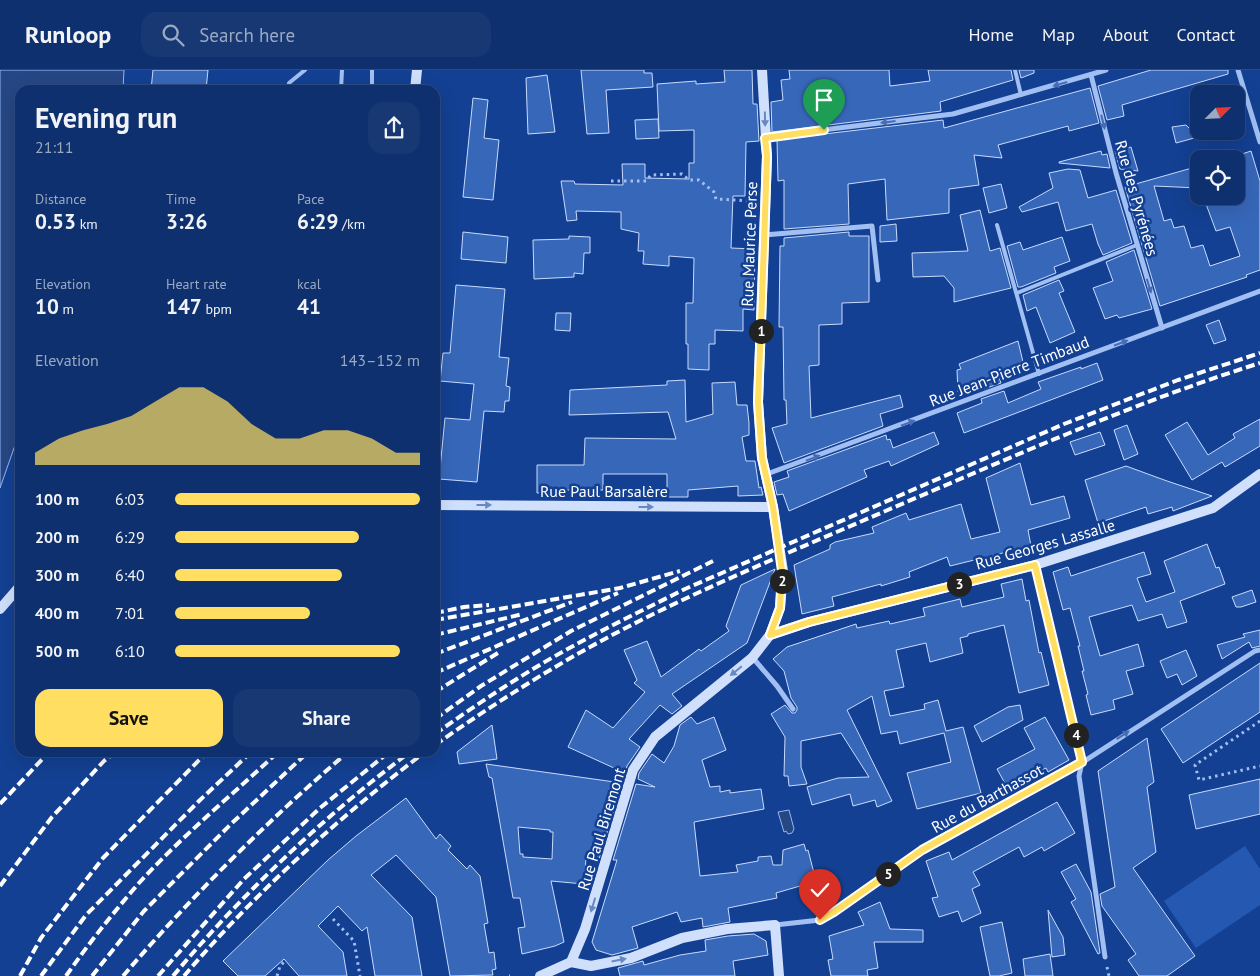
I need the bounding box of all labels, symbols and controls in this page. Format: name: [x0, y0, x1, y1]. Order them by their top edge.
search box: [141, 12, 491, 57]
text: Runloop: [25, 19, 111, 50]
icon: search: [159, 21, 187, 49]
text: Search here: [199, 23, 295, 47]
text: Home: [968, 23, 1014, 46]
text: Map: [1042, 23, 1075, 46]
text: About: [1103, 23, 1149, 46]
text: Contact: [1177, 23, 1235, 46]
pin: [803, 79, 845, 130]
one-way arrow: [1052, 80, 1067, 88]
north arrow: [1190, 85, 1245, 140]
map controls: [1190, 85, 1245, 205]
icon: arrive: [810, 86, 838, 114]
text: Evening run: [35, 99, 177, 136]
button: share: [368, 102, 420, 154]
one-way arrow: [761, 111, 769, 127]
one-way arrow: [1099, 114, 1107, 129]
one-way arrow: [879, 118, 895, 126]
text: 21:11: [35, 137, 73, 157]
street label: Rue des Pyrénées: [1111, 138, 1163, 259]
button: locate: [1190, 150, 1245, 205]
street label: Rue Maurice Perse: [737, 181, 761, 307]
text: Distance: [35, 190, 86, 208]
text: Time: [166, 190, 196, 208]
text: Pace: [297, 190, 324, 208]
text: 0.53: [35, 208, 76, 235]
text: 3:26: [166, 208, 207, 235]
text: 6:29: [297, 208, 338, 235]
text: km: [76, 215, 98, 233]
text: /km: [338, 215, 365, 233]
text: Elevation: [35, 275, 91, 293]
text: Heart rate: [166, 275, 227, 293]
text: kcal: [297, 275, 321, 293]
one-way arrow: [1146, 279, 1154, 294]
text: 10: [35, 293, 59, 320]
text: 147: [166, 293, 202, 320]
text: 41: [297, 293, 321, 320]
text: m: [59, 300, 74, 318]
text: bpm: [202, 300, 232, 318]
pin: 1: [748, 318, 774, 344]
text: 1: [758, 322, 765, 340]
street label: Rue Jean-Pierre Timbaud: [926, 331, 1092, 411]
one-way arrow: [1114, 339, 1129, 347]
text: Elevation: [35, 350, 99, 370]
text: 143–152 m: [340, 350, 420, 370]
one-way arrow: [900, 419, 915, 426]
one-way arrow: [805, 454, 820, 461]
street label: Rue Paul Barsalère: [540, 481, 668, 501]
text: 100 m: [35, 489, 79, 509]
text: 6:03: [115, 489, 145, 509]
one-way arrow: [476, 501, 492, 509]
one-way arrow: [638, 503, 654, 511]
street label: Rue Georges Lassalle: [973, 514, 1117, 574]
text: 200 m: [35, 527, 79, 547]
text: 6:29: [115, 527, 145, 547]
text: 300 m: [35, 565, 79, 585]
text: 6:40: [115, 565, 145, 585]
pin: 2: [770, 568, 794, 594]
text: 2: [779, 572, 786, 590]
pin: 3: [946, 572, 972, 596]
text: 3: [956, 575, 963, 593]
text: 400 m: [35, 603, 79, 623]
text: 7:01: [115, 603, 145, 623]
text: 500 m: [35, 641, 79, 661]
text: 6:10: [115, 641, 145, 661]
one-way arrow: [730, 665, 743, 676]
button: Save: [35, 689, 223, 747]
button: Share: [233, 689, 420, 747]
pin: 4: [1064, 722, 1088, 748]
text: 4: [1073, 726, 1080, 744]
one-way arrow: [1117, 730, 1130, 739]
street label: Rue du Barthassot: [928, 759, 1047, 837]
street label: Rue Paul Biremont: [573, 765, 629, 893]
pin: 5: [876, 862, 900, 886]
text: 5: [885, 865, 892, 883]
pin: [799, 869, 841, 920]
icon: check: [806, 876, 834, 904]
one-way arrow: [588, 897, 596, 912]
one-way arrow: [611, 956, 627, 964]

